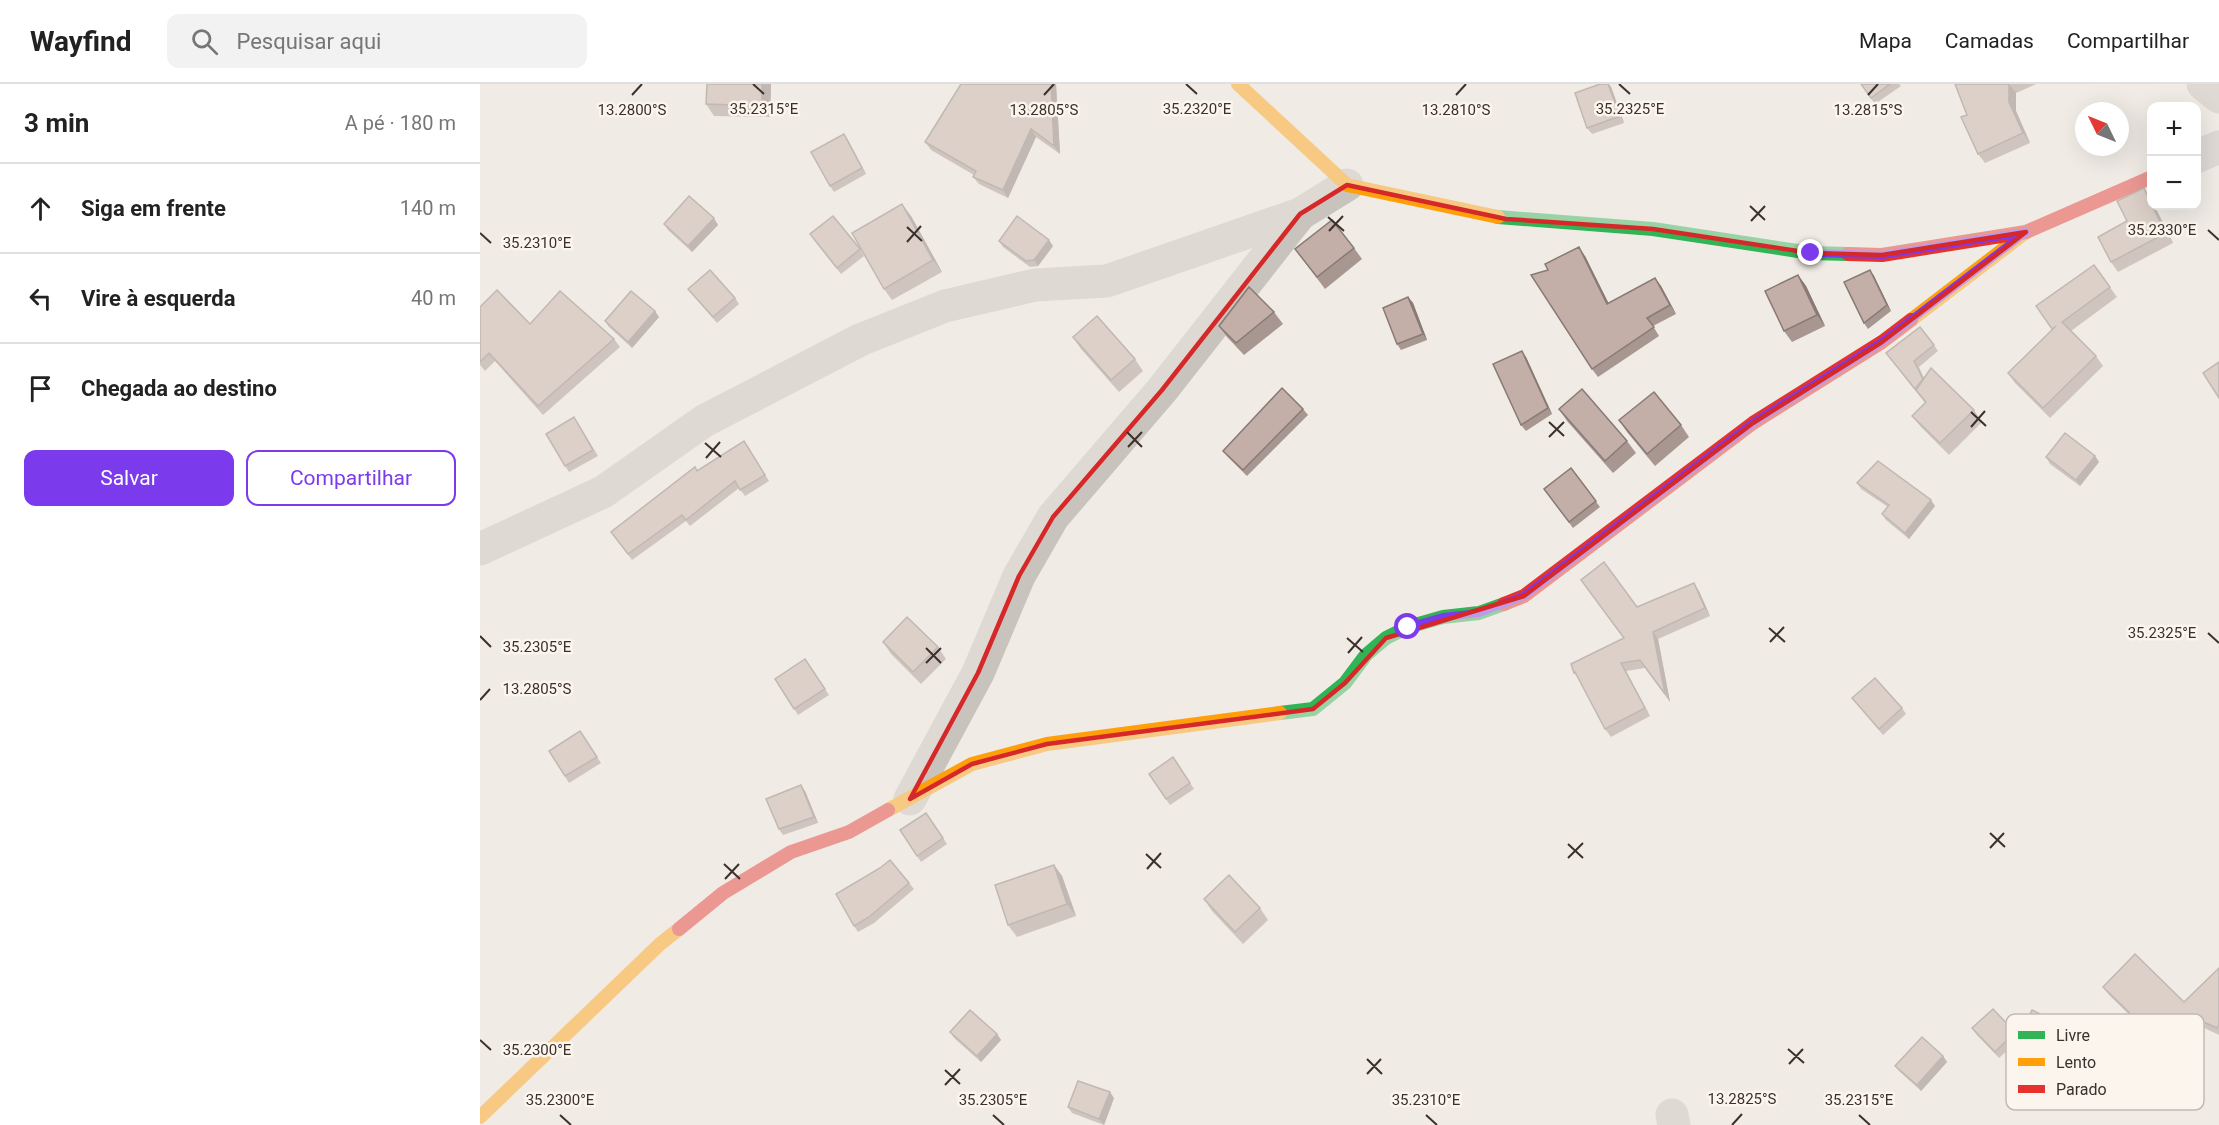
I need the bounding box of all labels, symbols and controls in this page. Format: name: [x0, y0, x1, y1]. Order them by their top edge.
search box: [167, 14, 587, 68]
text: Wayfind: [30, 25, 131, 58]
icon: search: [188, 25, 221, 58]
text: Pesquisar aqui: [236, 29, 381, 54]
text: Mapa: [1859, 29, 1912, 53]
text: Camadas: [1945, 29, 2034, 53]
text: Compartilhar: [2067, 29, 2189, 53]
text: 35.2315°E: [730, 100, 799, 118]
text: 35.2320°E: [1163, 100, 1232, 118]
text: 35.2325°E: [1596, 100, 1665, 118]
text: 13.2800°S: [597, 101, 667, 119]
text: 13.2805°S: [1009, 101, 1079, 119]
text: 13.2810°S: [1421, 101, 1491, 119]
text: 13.2815°S: [1833, 101, 1903, 119]
north arrow: [2075, 102, 2129, 156]
map controls: [2147, 102, 2201, 210]
button: +: [2147, 102, 2201, 156]
text: 3 min: [24, 108, 89, 138]
text: A pé · 180 m: [345, 111, 456, 135]
button: −: [2147, 156, 2201, 210]
icon: ahead: [24, 192, 57, 225]
text: Siga em frente: [81, 196, 226, 221]
text: 140 m: [400, 196, 456, 220]
text: 35.2330°E: [2128, 221, 2197, 239]
text: 35.2310°E: [503, 234, 572, 252]
route end: [1797, 239, 1823, 265]
icon: left: [24, 282, 57, 315]
text: Vire à esquerda: [81, 286, 235, 311]
text: 40 m: [411, 286, 456, 310]
icon: arrive: [24, 372, 57, 405]
text: Chegada ao destino: [81, 376, 277, 401]
button: Salvar: [24, 450, 234, 506]
button: Compartilhar: [246, 450, 456, 506]
route start: [1394, 613, 1420, 639]
text: 35.2325°E: [2128, 624, 2197, 642]
text: 35.2305°E: [503, 638, 572, 656]
text: 13.2805°S: [502, 680, 572, 698]
legend: [2006, 1014, 2204, 1110]
text: Livre: [2056, 1026, 2090, 1045]
text: 35.2300°E: [503, 1041, 572, 1059]
text: Lento: [2056, 1053, 2096, 1072]
text: Parado: [2056, 1080, 2107, 1099]
text: 13.2825°S: [1707, 1090, 1777, 1108]
text: 35.2300°E: [526, 1091, 595, 1109]
text: 35.2305°E: [959, 1091, 1028, 1109]
text: 35.2310°E: [1392, 1091, 1461, 1109]
text: 35.2315°E: [1825, 1091, 1894, 1109]

